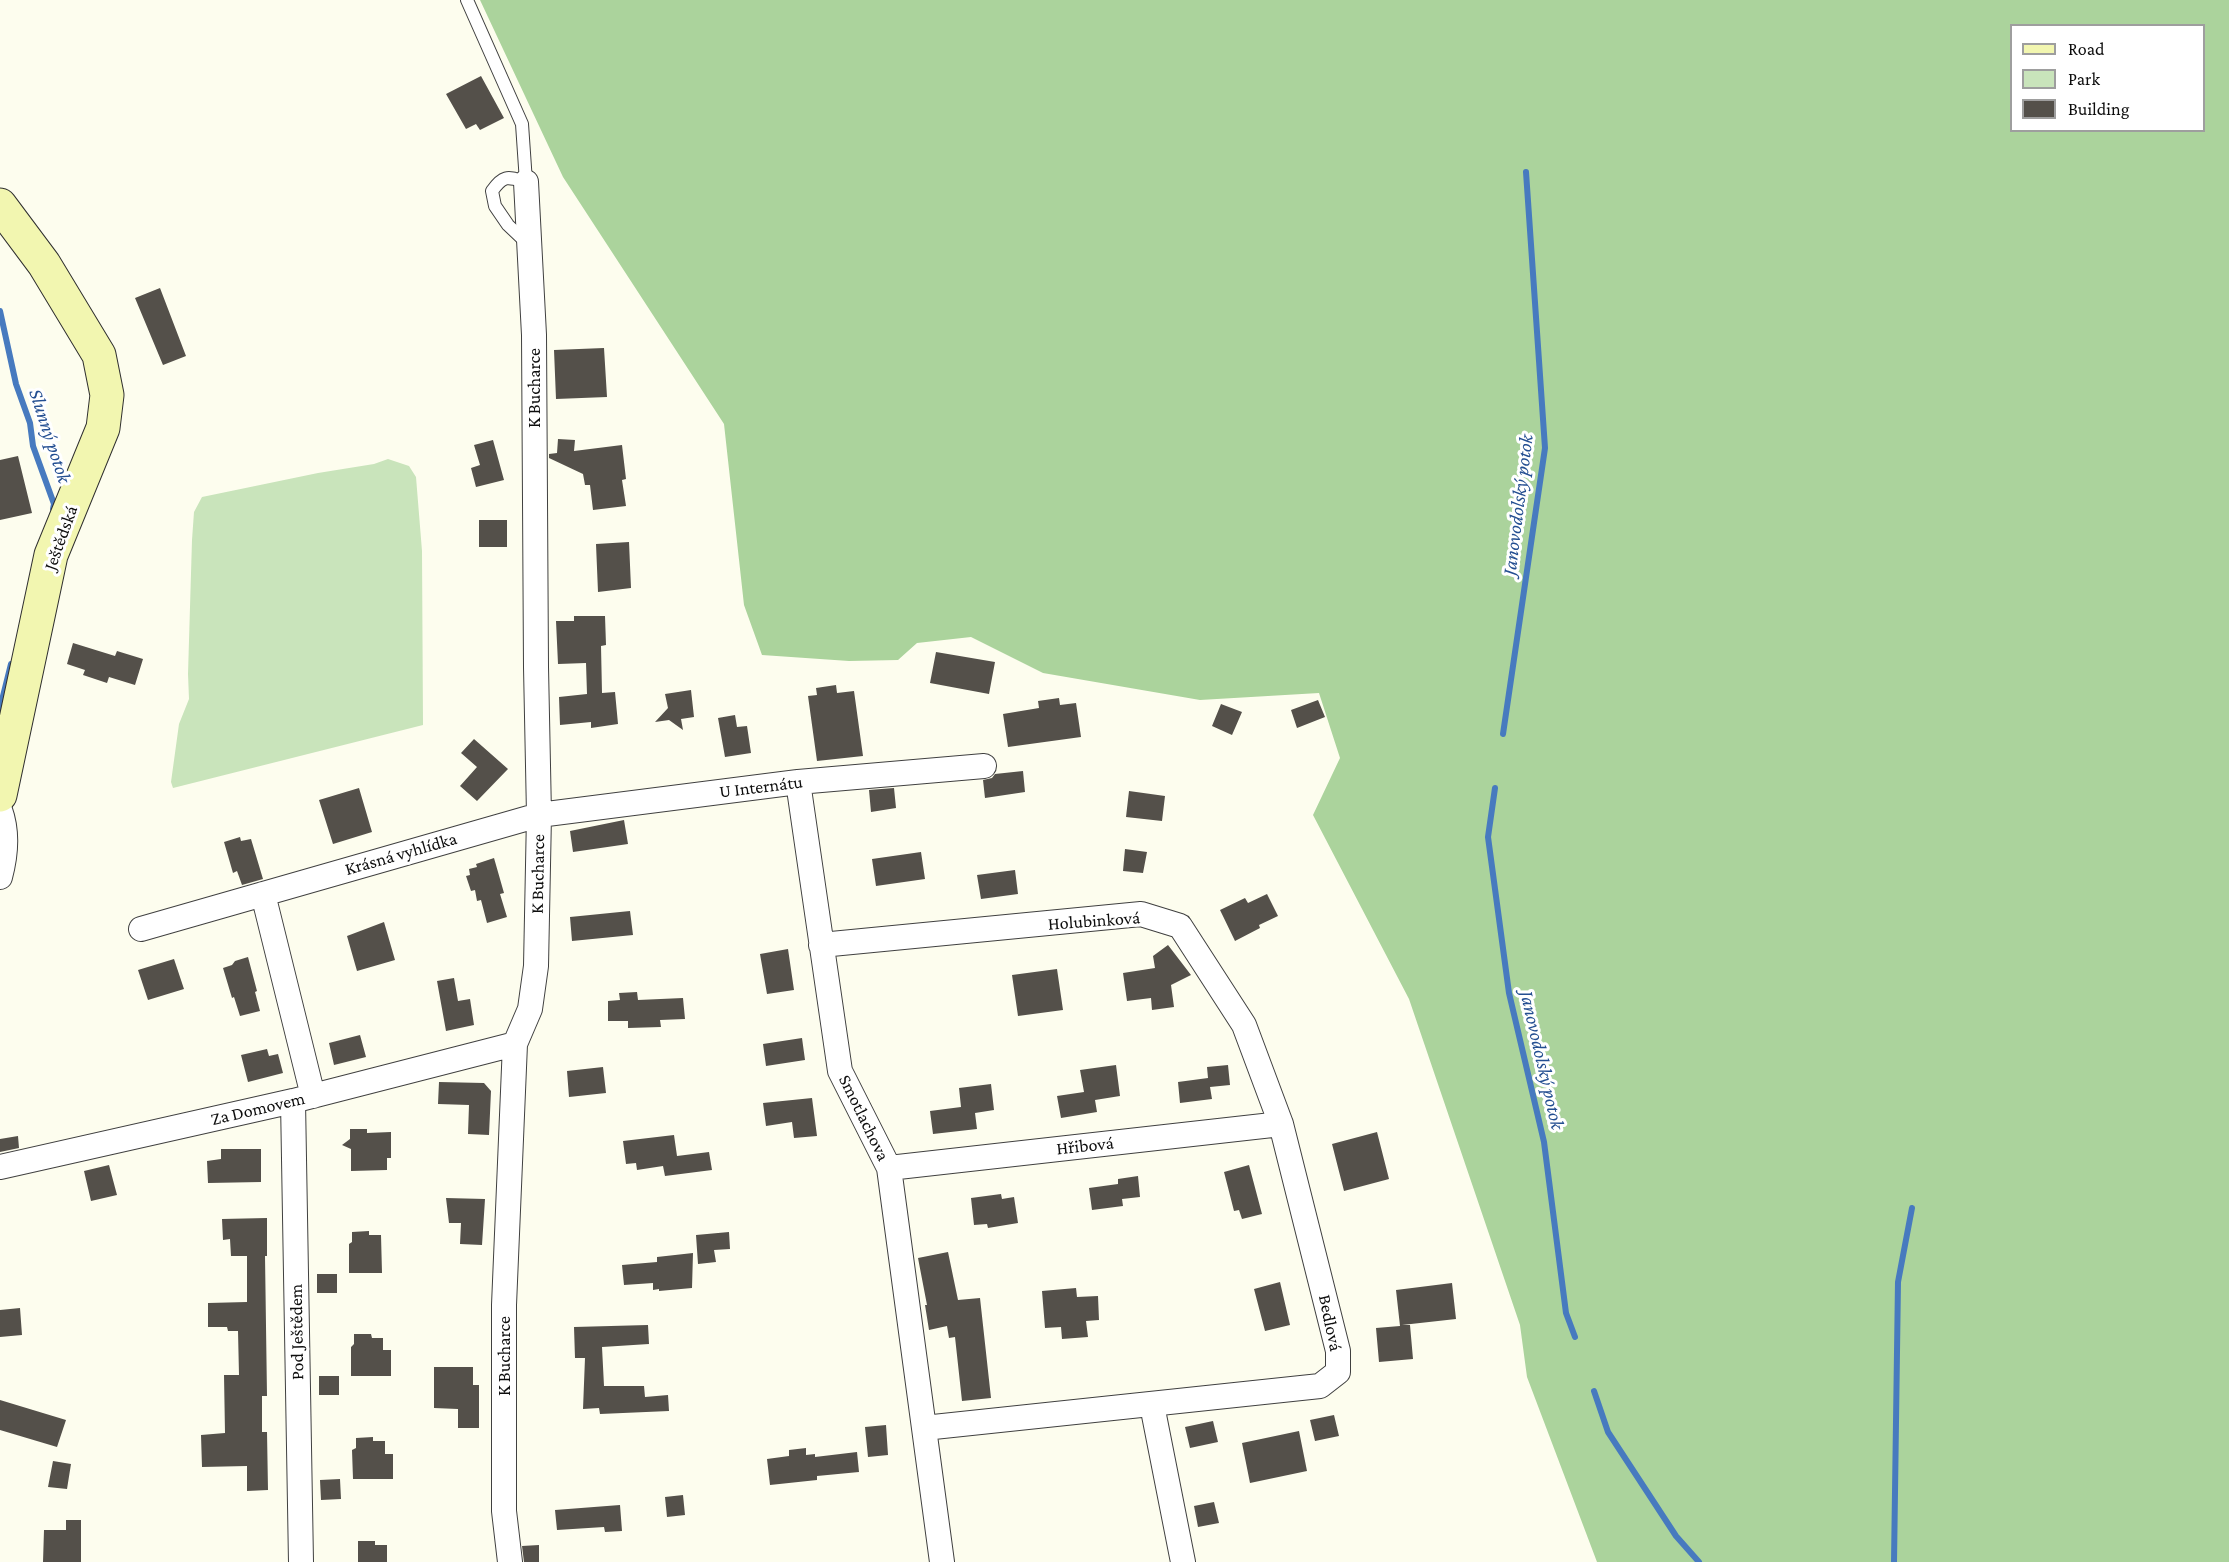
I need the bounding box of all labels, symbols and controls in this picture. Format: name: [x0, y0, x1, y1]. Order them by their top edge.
legend: [2010, 24, 2205, 132]
text: Road: [2068, 39, 2105, 59]
text: Park: [2068, 69, 2100, 89]
text: Building: [2068, 99, 2129, 119]
street label: K Bucharce: [523, 348, 545, 428]
water label: Slunný potok: [23, 386, 77, 486]
water label: Janovodolský potok: [1497, 433, 1539, 577]
street label: Ještědská: [39, 503, 83, 573]
street label: U Internátu: [718, 771, 804, 803]
street label: Krásná vyhlídka: [343, 828, 459, 880]
street label: K Bucharce: [527, 834, 549, 914]
street label: Holubinková: [1047, 907, 1141, 935]
water label: Janovodolský potok: [1514, 988, 1570, 1132]
street label: Smotlachova: [834, 1071, 894, 1165]
street label: Za Domovem: [209, 1088, 307, 1130]
street label: Hřibová: [1055, 1132, 1115, 1160]
street label: Pod Ještědem: [285, 1284, 309, 1380]
street label: Bedlová: [1313, 1293, 1347, 1353]
street label: K Bucharce: [493, 1316, 515, 1396]

